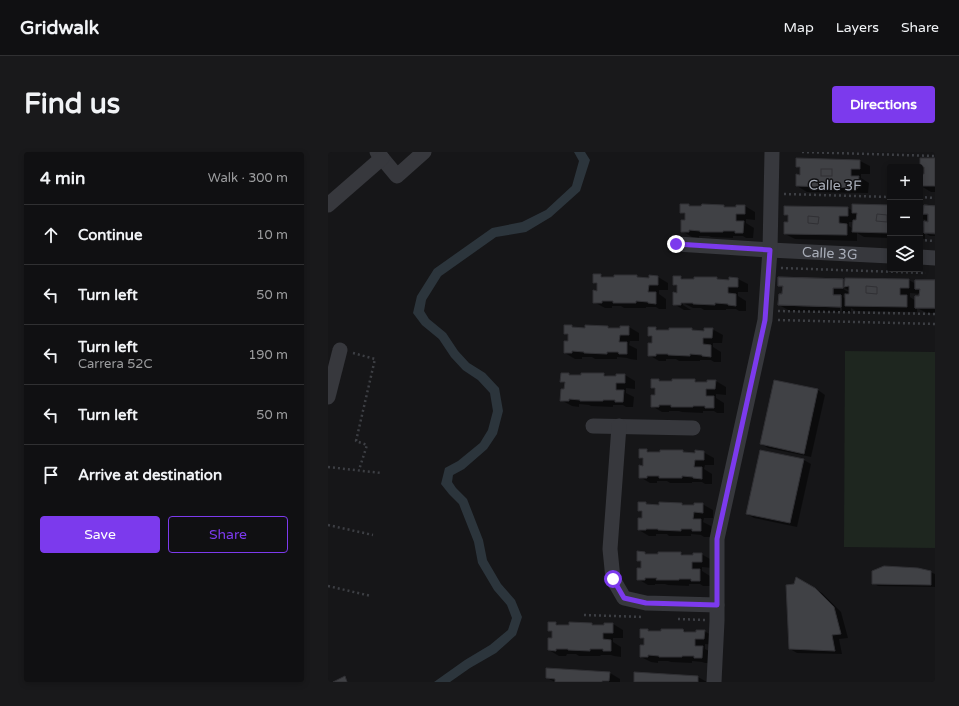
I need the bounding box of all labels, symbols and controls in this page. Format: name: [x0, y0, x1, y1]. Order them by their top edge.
text: Gridwalk: [20, 17, 99, 39]
text: Map: [784, 19, 814, 36]
text: Layers: [836, 19, 879, 36]
text: Share: [901, 19, 939, 36]
button: Directions: [832, 86, 935, 123]
text: Find us: [24, 87, 120, 121]
map controls: [887, 164, 923, 272]
button: +: [887, 164, 923, 200]
text: 4 min: [40, 168, 85, 189]
text: Walk · 300 m: [208, 170, 288, 186]
street label: Calle 3F: [808, 177, 862, 194]
button: −: [887, 200, 923, 236]
icon: ahead: [40, 224, 62, 246]
text: Continue: [78, 226, 142, 244]
text: 10 m: [256, 227, 288, 243]
route end: [667, 235, 685, 253]
button: layers: [887, 236, 923, 272]
street label: Calle 3G: [802, 244, 858, 263]
icon: left: [40, 284, 62, 306]
text: Turn left: [78, 286, 138, 304]
text: 50 m: [256, 287, 288, 303]
text: Turn left: [78, 338, 138, 356]
icon: left: [40, 344, 62, 366]
text: 190 m: [248, 347, 288, 363]
text: Carrera 52C: [78, 356, 153, 372]
icon: left: [40, 404, 62, 426]
text: Turn left: [78, 406, 138, 424]
text: 50 m: [256, 407, 288, 423]
icon: arrive: [40, 464, 62, 486]
text: Arrive at destination: [78, 466, 222, 484]
button: Save: [40, 516, 160, 553]
button: Share: [168, 516, 288, 553]
route start: [604, 570, 622, 588]

